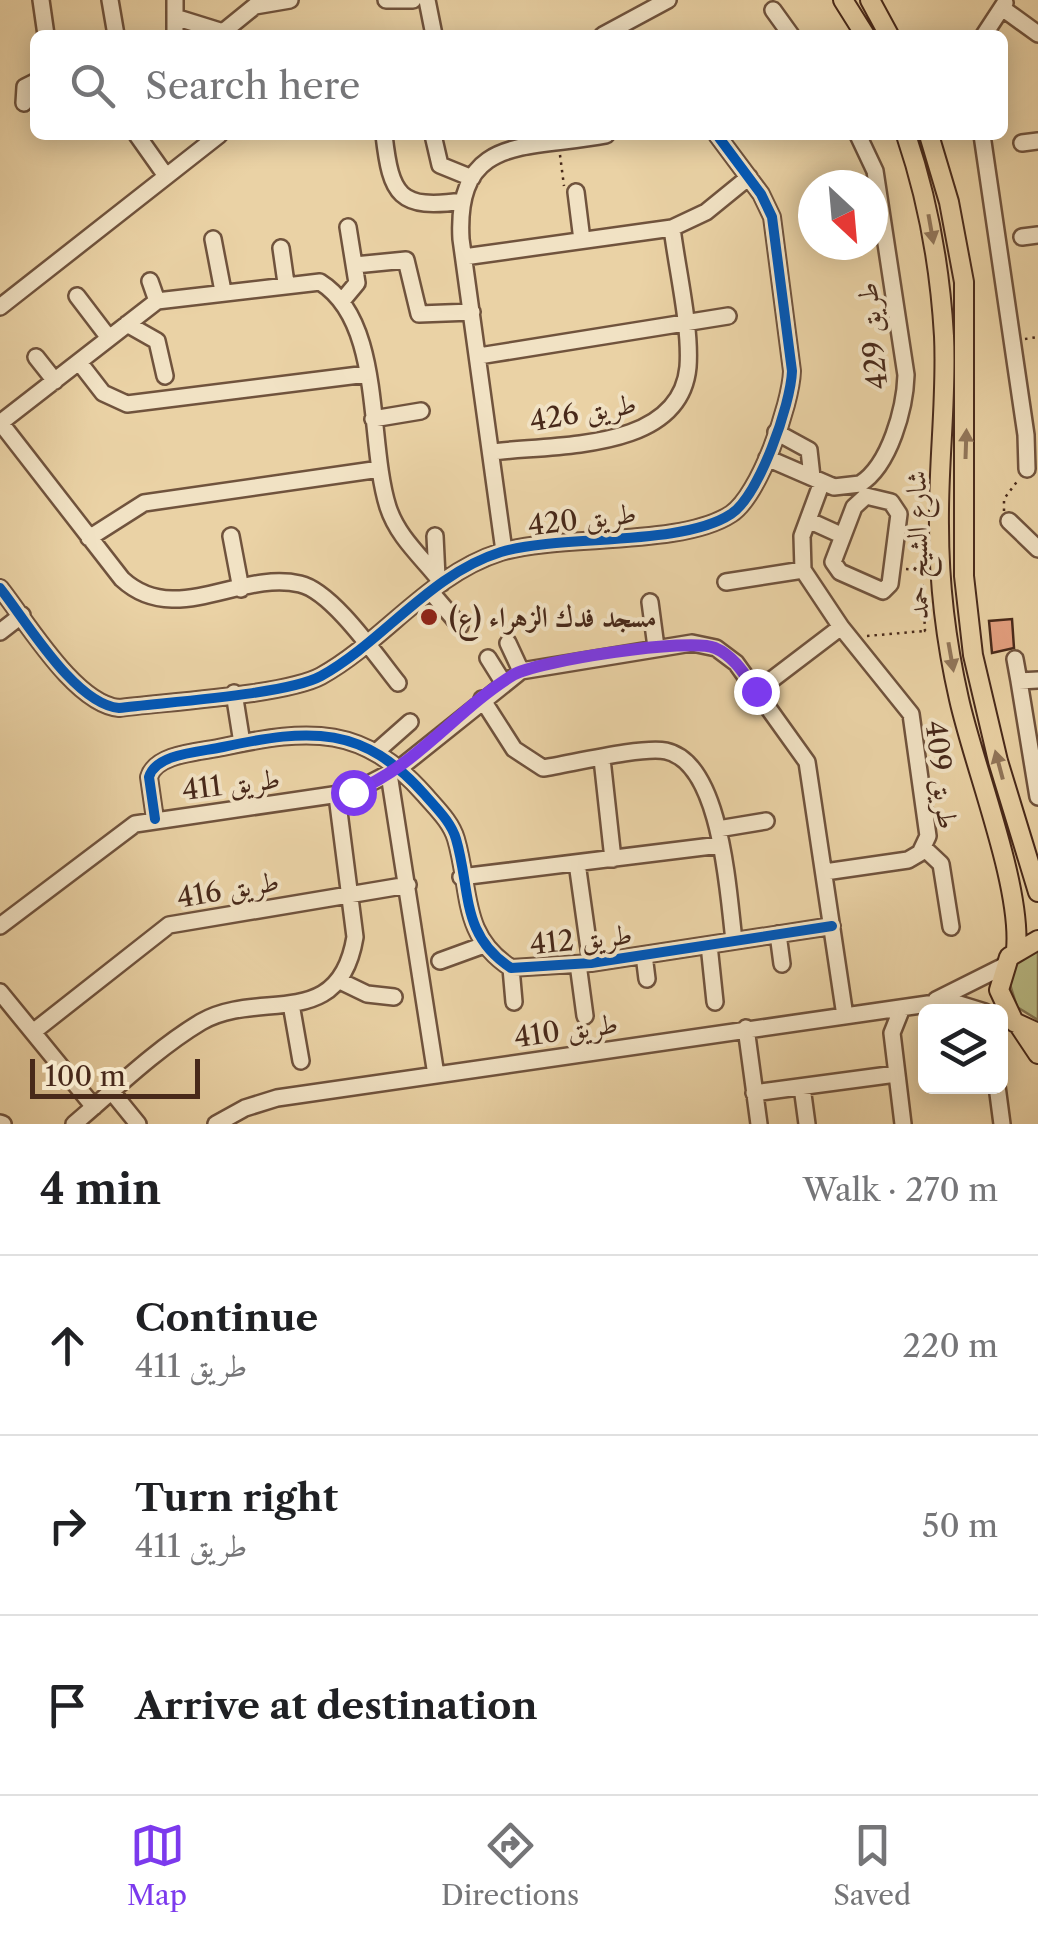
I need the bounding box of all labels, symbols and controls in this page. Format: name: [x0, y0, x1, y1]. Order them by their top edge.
search box: [30, 30, 1008, 140]
icon: search: [65, 58, 120, 113]
text: Search here: [145, 62, 360, 109]
north arrow: [798, 170, 888, 260]
one-way arrow: [924, 214, 939, 245]
street label: طريق 429: [849, 281, 896, 391]
street label: طريق 426: [527, 386, 639, 439]
one-way arrow: [958, 427, 974, 459]
street label: شارع الشيخ حمد: [899, 470, 943, 620]
street label: طريق 420: [526, 496, 638, 543]
place label: مسجد فدك الزهراء (ع): [449, 600, 657, 641]
marker: مسجد فدك الزهراء (ع): [418, 606, 440, 628]
one-way arrow: [944, 642, 959, 673]
route end: [734, 669, 780, 715]
street label: طريق 409: [917, 719, 966, 831]
one-way arrow: [991, 749, 1007, 780]
street label: طريق 411: [180, 761, 282, 808]
route start: [331, 770, 377, 816]
street label: طريق 416: [174, 863, 282, 916]
street label: طريق 412: [528, 917, 634, 962]
map controls: [918, 1004, 1008, 1094]
button: layers: [918, 1004, 1008, 1094]
street label: طريق 410: [512, 1006, 620, 1055]
scale bar: [30, 1054, 200, 1098]
text: 100 m: [45, 1059, 126, 1093]
text: 4 min: [40, 1163, 161, 1215]
text: Walk · 270 m: [803, 1170, 998, 1209]
text: Continue: [135, 1294, 318, 1341]
icon: ahead: [40, 1318, 95, 1373]
text: 220 m: [903, 1326, 998, 1365]
text: طريق 411: [135, 1346, 247, 1385]
text: Turn right: [135, 1474, 338, 1521]
icon: right: [40, 1498, 95, 1553]
text: 50 m: [922, 1506, 998, 1545]
text: طريق 411: [135, 1526, 247, 1565]
icon: arrive: [40, 1678, 95, 1733]
text: Arrive at destination: [135, 1682, 538, 1729]
tab: Map: [127, 1818, 187, 1912]
tab: Directions: [441, 1818, 579, 1912]
tab: Saved: [833, 1818, 911, 1912]

